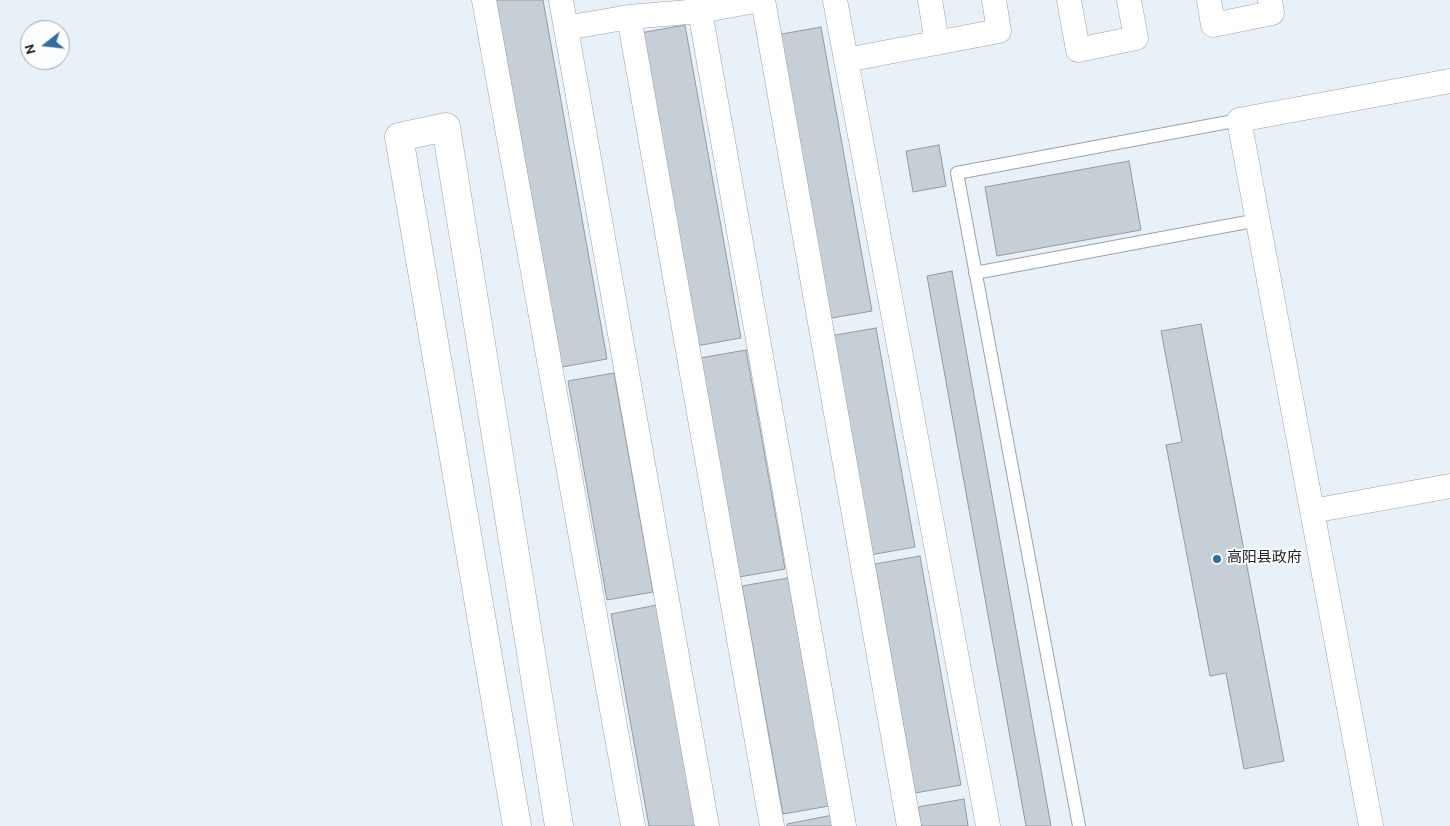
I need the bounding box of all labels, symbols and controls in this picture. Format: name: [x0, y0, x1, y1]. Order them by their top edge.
north arrow: [20, 20, 70, 70]
text: N: [22, 42, 41, 56]
place label: 高阳县政府: [1227, 550, 1302, 568]
marker: 高阳县政府: [1211, 553, 1223, 565]

